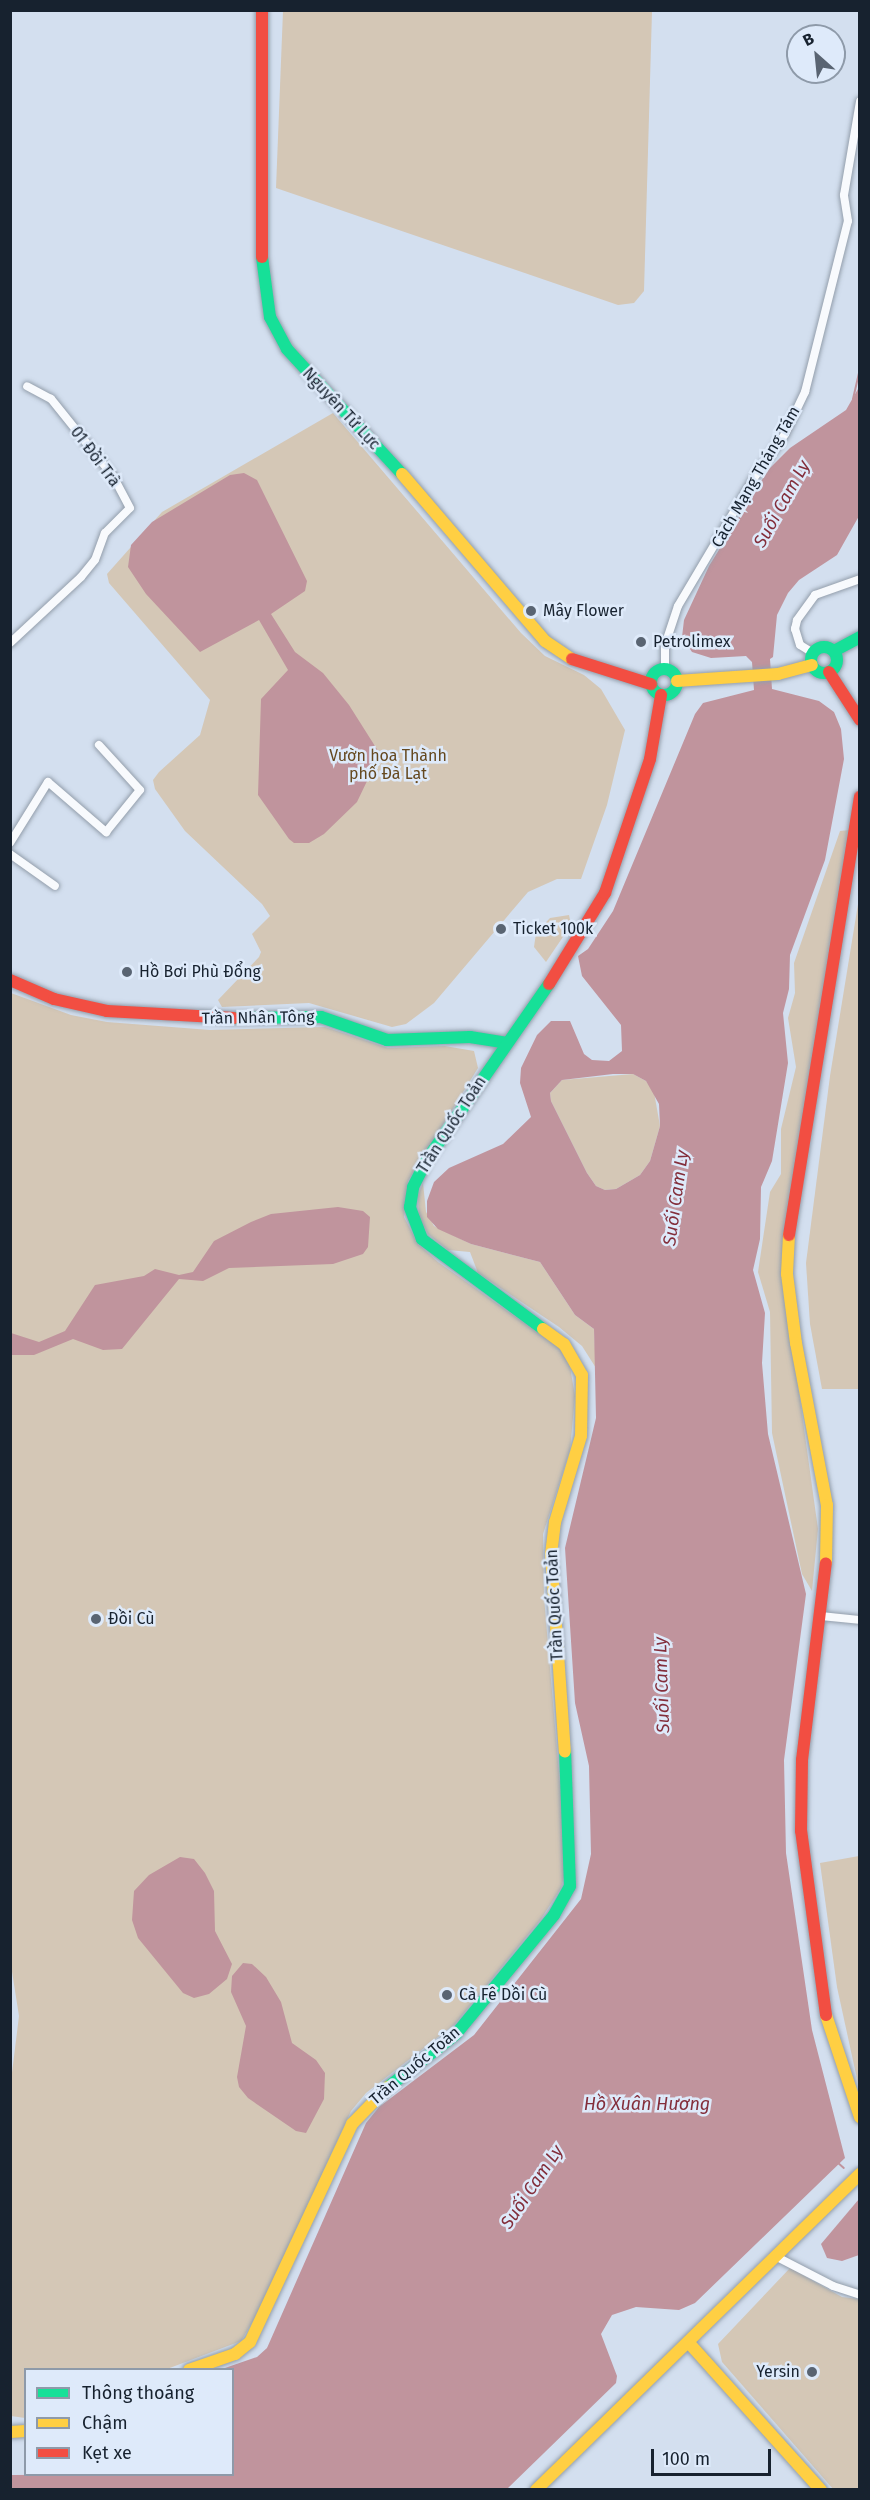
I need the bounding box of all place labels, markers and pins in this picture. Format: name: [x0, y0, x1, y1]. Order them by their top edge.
place label: Mây Flower: [543, 601, 624, 621]
marker: Mây Flower: [524, 604, 538, 618]
place label: Petrolimex: [653, 632, 731, 652]
marker: Petrolimex: [634, 635, 648, 649]
place label: Ticket 100k: [513, 919, 593, 939]
marker: Ticket 100k: [494, 922, 508, 936]
place label: Hồ Bơi Phù Đổng: [139, 962, 261, 982]
marker: Hồ Bơi Phù Đổng: [120, 965, 134, 979]
place label: Đồi Cù: [108, 1609, 155, 1629]
marker: Đồi Cù: [89, 1612, 103, 1626]
place label: Cà Fê Dồi Cù: [459, 1985, 547, 2005]
marker: Cà Fê Dồi Cù: [440, 1988, 454, 2002]
place label: Yersin: [756, 2362, 800, 2382]
marker: Yersin: [805, 2365, 819, 2379]

